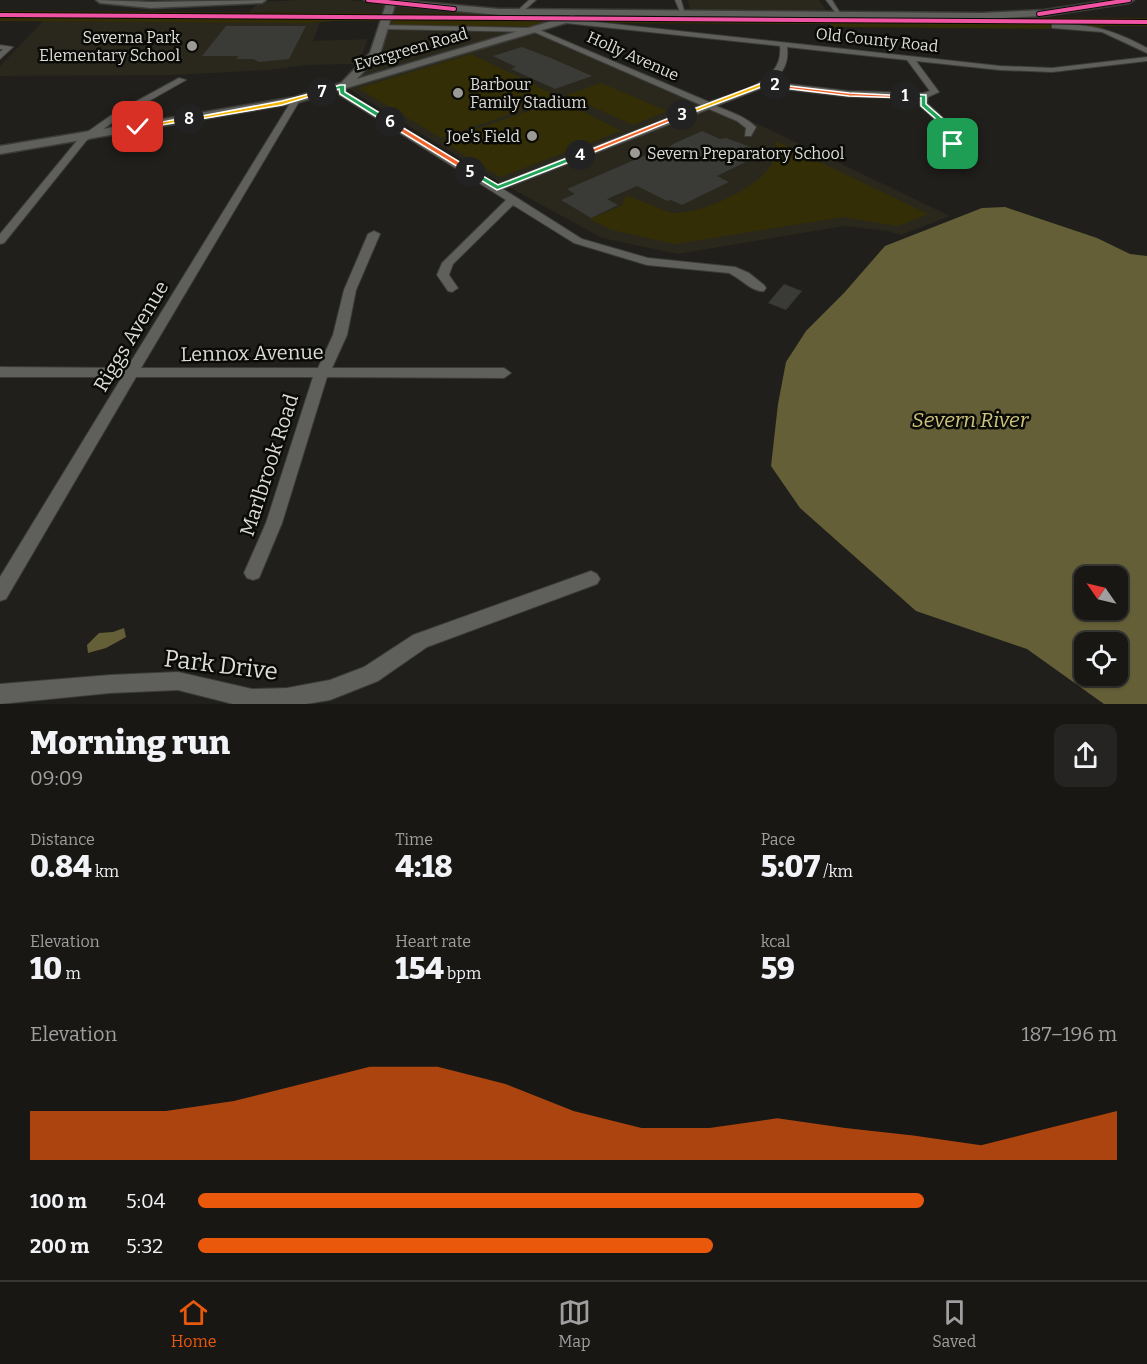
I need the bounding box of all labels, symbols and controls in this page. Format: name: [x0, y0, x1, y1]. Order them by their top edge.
street label: Evergreen Road: [352, 24, 470, 74]
street label: Old County Road: [815, 24, 940, 56]
street label: Holly Avenue: [584, 27, 682, 85]
place label: Severna Park Elementary School: [39, 28, 180, 65]
marker: Severna Park Elementary School: [185, 39, 199, 53]
pin: 2: [760, 70, 790, 100]
place label: Barbour Family Stadium: [470, 75, 587, 112]
text: 2: [770, 75, 780, 94]
pin: 7: [307, 77, 337, 107]
pin: 1: [890, 81, 920, 111]
text: 7: [318, 82, 326, 101]
marker: Barbour Family Stadium: [451, 86, 465, 100]
text: 1: [902, 86, 908, 105]
pin: 3: [667, 100, 697, 130]
pin: [112, 101, 163, 152]
pin: 8: [174, 104, 204, 134]
text: 3: [677, 105, 687, 124]
pin: 6: [375, 107, 405, 137]
text: 8: [184, 109, 194, 128]
icon: check: [121, 110, 154, 143]
text: 6: [385, 112, 395, 131]
pin: [927, 118, 978, 169]
place label: Joe's Field: [446, 127, 521, 146]
icon: arrive: [936, 127, 969, 160]
marker: Joe's Field: [525, 129, 539, 143]
pin: 4: [565, 140, 595, 170]
place label: Severn Preparatory School: [647, 144, 845, 163]
text: 4: [575, 145, 585, 164]
marker: Severn Preparatory School: [628, 146, 642, 160]
pin: 5: [455, 157, 485, 187]
text: 5: [466, 162, 474, 181]
street label: Riggs Avenue: [89, 276, 173, 396]
street label: Lennox Avenue: [180, 340, 324, 366]
street label: Marlbrook Road: [235, 391, 303, 539]
water label: Severn River: [912, 407, 1030, 433]
north arrow: [1074, 566, 1128, 620]
map controls: [1074, 566, 1128, 686]
button: locate: [1074, 632, 1128, 686]
street label: Park Drive: [162, 644, 280, 686]
text: Morning run: [30, 723, 230, 763]
button: share: [1054, 724, 1117, 787]
text: 09:09: [30, 766, 83, 790]
text: Distance: [30, 830, 95, 849]
text: Time: [395, 830, 433, 849]
text: Pace: [761, 830, 795, 849]
text: 0.84: [30, 849, 92, 885]
text: 4:18: [395, 849, 453, 885]
text: 5:07: [761, 849, 820, 885]
text: km: [92, 862, 119, 881]
text: /km: [820, 862, 853, 881]
text: Elevation: [30, 932, 100, 951]
text: Heart rate: [395, 932, 471, 951]
text: kcal: [761, 932, 790, 951]
text: 10: [30, 951, 62, 987]
text: 154: [395, 951, 444, 987]
text: 59: [761, 951, 795, 987]
text: m: [62, 964, 81, 983]
text: bpm: [444, 964, 481, 983]
text: Elevation: [30, 1022, 117, 1046]
text: 187–196 m: [1021, 1022, 1117, 1046]
text: 100 m: [30, 1189, 87, 1213]
text: 5:04: [126, 1189, 165, 1213]
text: 200 m: [30, 1234, 89, 1258]
text: 5:32: [126, 1234, 163, 1258]
tab: Home: [171, 1296, 216, 1351]
tab: Map: [558, 1296, 591, 1351]
tab: Saved: [932, 1296, 976, 1351]

